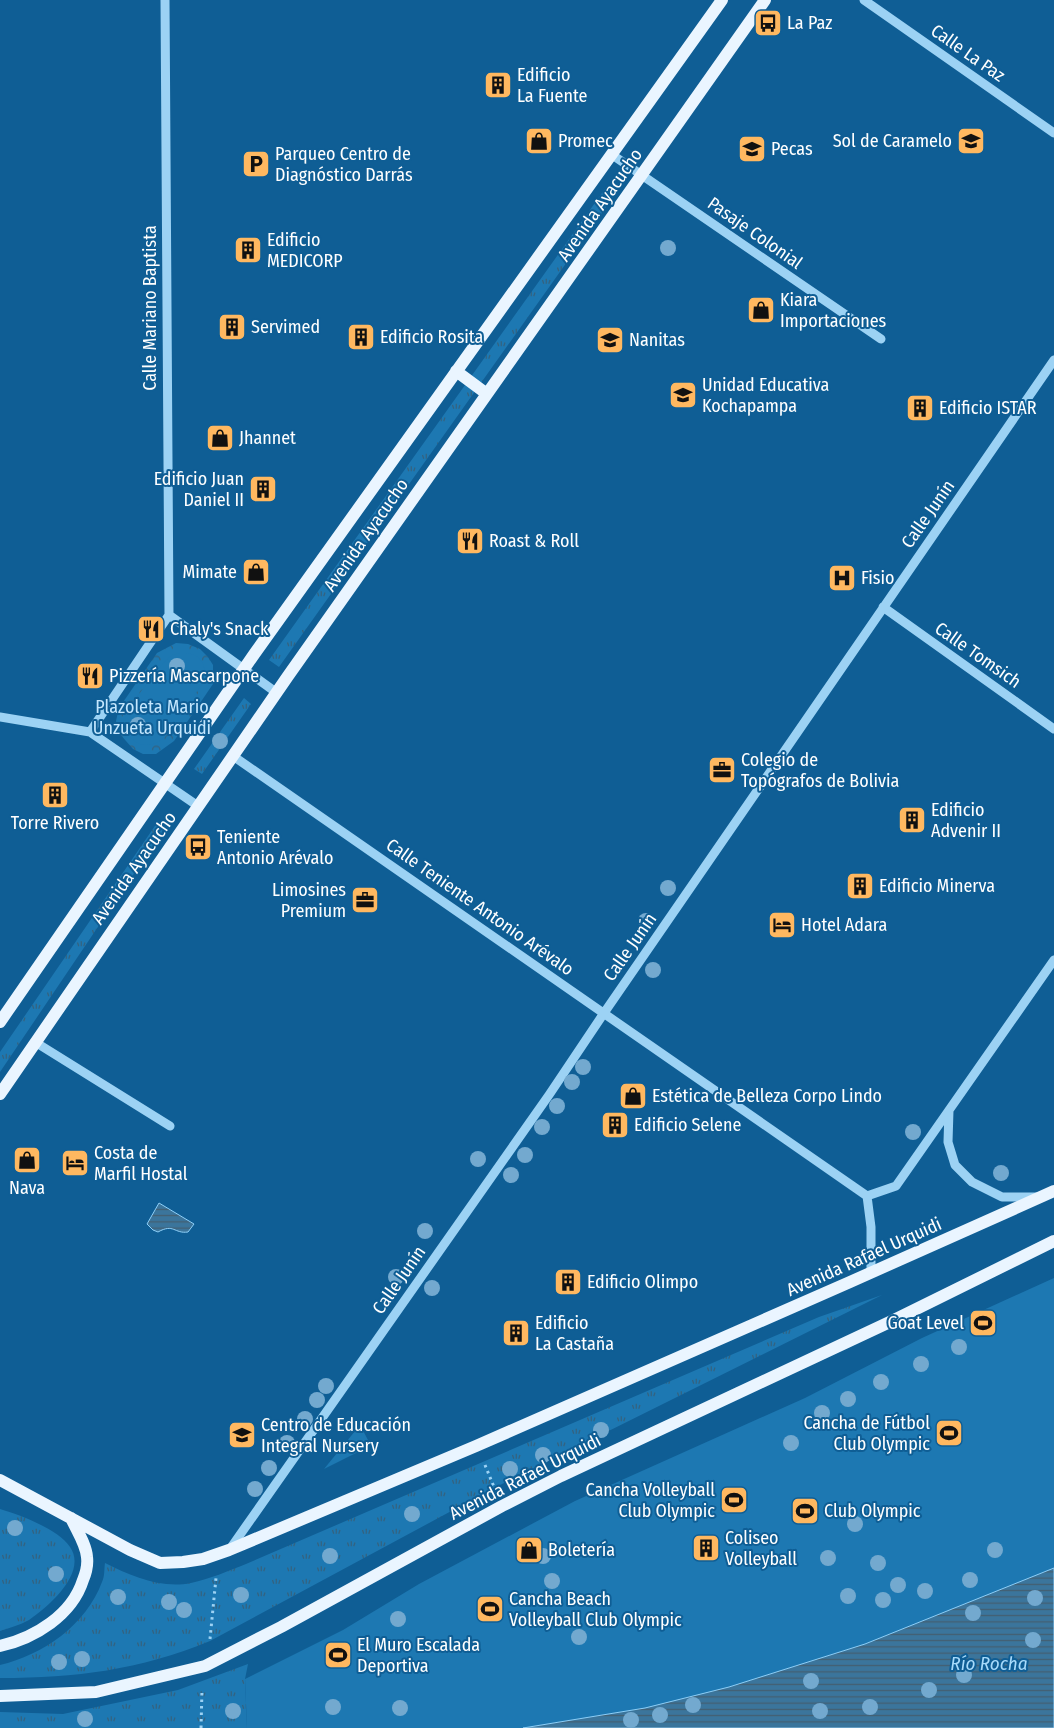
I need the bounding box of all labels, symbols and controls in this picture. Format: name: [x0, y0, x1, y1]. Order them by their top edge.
bus stop icon: La Paz: [753, 8, 783, 38]
place label: La Paz: [787, 12, 832, 34]
street label: Calle La Paz: [927, 19, 1009, 87]
place label: Edificio La Fuente: [517, 64, 588, 107]
building icon: Edificio La Fuente: [483, 70, 513, 100]
shop icon: Promec: [524, 126, 554, 156]
school or university icon: Sol de Caramelo: [956, 126, 986, 156]
place label: Promec: [558, 130, 613, 152]
place label: Sol de Caramelo: [833, 130, 952, 152]
school or university icon: Pecas: [737, 134, 767, 164]
place label: Pecas: [771, 138, 813, 160]
place label: Parqueo Centro de Diagnóstico Darrás: [275, 143, 413, 186]
street label: Avenida Ayacucho: [553, 144, 647, 266]
parking icon: Parqueo Centro de Diagnóstico Darrás: [241, 149, 271, 179]
street label: Pasaje Colonial: [703, 192, 807, 274]
street label: Calle Mariano Baptista: [139, 225, 161, 391]
place label: Edificio MEDICORP: [267, 229, 343, 272]
building icon: Edificio MEDICORP: [233, 235, 263, 265]
place label: Kiara Importaciones: [780, 289, 887, 332]
shop icon: Kiara Importaciones: [746, 295, 776, 325]
building icon: Servimed: [217, 312, 247, 342]
place label: Servimed: [251, 316, 320, 338]
building icon: Edificio Rosita: [346, 322, 376, 352]
school or university icon: Nanitas: [595, 325, 625, 355]
place label: Edificio Rosita: [380, 326, 484, 348]
place label: Nanitas: [629, 329, 685, 351]
place label: Unidad Educativa Kochapampa: [702, 374, 830, 417]
school or university icon: Unidad Educativa Kochapampa: [668, 380, 698, 410]
building icon: Edificio ISTAR: [905, 393, 935, 423]
place label: Edificio ISTAR: [939, 397, 1037, 419]
shop icon: Jhannet: [205, 423, 235, 453]
place label: Jhannet: [239, 427, 296, 449]
place label: Edificio Juan Daniel II: [154, 468, 244, 511]
building icon: Edificio Juan Daniel II: [248, 474, 278, 504]
street label: Avenida Ayacucho: [319, 474, 413, 596]
street label: Calle Junín: [897, 476, 959, 552]
restaurant icon: Roast & Roll: [455, 526, 485, 556]
place label: Roast & Roll: [489, 530, 579, 552]
shop icon: Mimate: [241, 557, 271, 587]
place label: Mimate: [182, 561, 237, 583]
hospital icon: Fisio: [827, 563, 857, 593]
place label: Fisio: [861, 567, 895, 589]
restaurant icon: Chaly's Snack: [136, 614, 166, 644]
street label: Calle Tomsich: [931, 617, 1025, 693]
place label: Chaly's Snack: [170, 618, 269, 640]
restaurant icon: Pizzería Mascarpone: [75, 661, 105, 691]
place label: Pizzería Mascarpone: [109, 665, 259, 687]
park label: Plazoleta Mario Unzueta Urquidi: [93, 696, 211, 739]
place label: Colegio de Topógrafos de Bolivia: [741, 749, 899, 792]
office icon: Colegio de Topógrafos de Bolivia: [707, 755, 737, 785]
building icon: Torre Rivero: [40, 780, 70, 810]
place label: Edificio Advenir II: [931, 799, 1001, 842]
building icon: Edificio Advenir II: [897, 805, 927, 835]
street label: Avenida Ayacucho: [87, 807, 181, 929]
place label: Torre Rivero: [11, 812, 99, 834]
place label: Teniente Antonio Arévalo: [217, 826, 333, 869]
bus stop icon: Teniente Antonio Arévalo: [183, 832, 213, 862]
street label: Calle Teniente Antonio Arévalo: [382, 834, 578, 980]
building icon: Edificio Minerva: [845, 871, 875, 901]
place label: Edificio Minerva: [879, 875, 995, 897]
place label: Limosines Premium: [272, 879, 346, 922]
office icon: Limosines Premium: [350, 885, 380, 915]
street label: Calle Junín: [599, 909, 661, 985]
hotel icon: Hotel Adara: [767, 910, 797, 940]
place label: Hotel Adara: [801, 914, 888, 936]
shop icon: Estética de Belleza Corpo Lindo: [618, 1081, 648, 1111]
place label: Estética de Belleza Corpo Lindo: [652, 1085, 882, 1107]
building icon: Edificio Selene: [600, 1110, 630, 1140]
place label: Edificio Selene: [634, 1114, 741, 1136]
place label: Costa de Marfil Hostal: [94, 1142, 188, 1185]
shop icon: Nava: [12, 1145, 42, 1175]
hotel icon: Costa de Marfil Hostal: [60, 1148, 90, 1178]
place label: Nava: [9, 1177, 45, 1199]
street label: Avenida Rafael Urquidi: [783, 1213, 945, 1301]
street label: Calle Junín: [368, 1242, 430, 1318]
building icon: Edificio Olimpo: [553, 1267, 583, 1297]
place label: Edificio Olimpo: [587, 1271, 698, 1293]
sports icon: Goat Level: [968, 1308, 998, 1338]
place label: Edificio La Castaña: [535, 1312, 614, 1355]
place label: Goat Level: [887, 1312, 964, 1334]
building icon: Edificio La Castaña: [501, 1318, 531, 1348]
place label: Cancha de Fútbol Club Olympic: [803, 1412, 930, 1455]
place label: Centro de Educación Integral Nursery: [261, 1414, 411, 1457]
sports icon: Cancha de Fútbol Club Olympic: [934, 1418, 964, 1448]
school or university icon: Centro de Educación Integral Nursery: [227, 1420, 257, 1450]
street label: Avenida Rafael Urquidi: [445, 1429, 605, 1525]
place label: Cancha Volleyball Club Olympic: [585, 1479, 715, 1522]
sports icon: Cancha Volleyball Club Olympic: [719, 1485, 749, 1515]
sports icon: Club Olympic: [790, 1496, 820, 1526]
place label: Club Olympic: [824, 1500, 921, 1522]
place label: Coliseo Volleyball: [725, 1527, 797, 1570]
building icon: Coliseo Volleyball: [691, 1533, 721, 1563]
shop icon: Boletería: [514, 1535, 544, 1565]
place label: Boletería: [548, 1539, 615, 1561]
place label: Cancha Beach Volleyball Club Olympic: [509, 1588, 682, 1631]
sports icon: Cancha Beach Volleyball Club Olympic: [475, 1594, 505, 1624]
place label: El Muro Escalada Deportiva: [357, 1634, 480, 1677]
sports icon: El Muro Escalada Deportiva: [323, 1640, 353, 1670]
water label: Río Rocha: [950, 1652, 1028, 1675]

